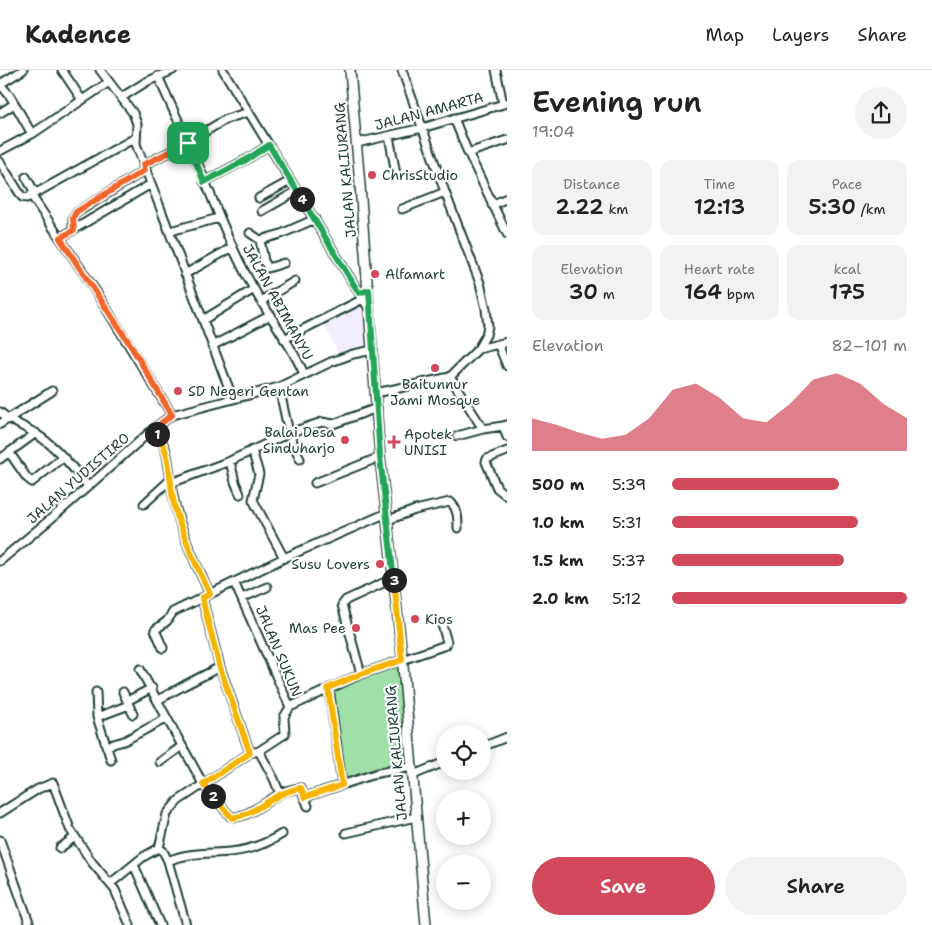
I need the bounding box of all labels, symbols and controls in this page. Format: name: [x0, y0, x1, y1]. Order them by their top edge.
text: Kadence: [25, 19, 131, 51]
text: Map: [706, 23, 744, 47]
text: Layers: [772, 23, 829, 47]
text: Share: [857, 23, 907, 47]
text: Evening run: [532, 83, 702, 121]
button: share: [855, 87, 907, 139]
street label: JALAN AMARTA: [373, 88, 485, 134]
street label: JALAN KALIURANG: [330, 101, 360, 238]
text: 19:04: [532, 121, 575, 142]
pin: [167, 122, 209, 164]
icon: arrive: [174, 129, 202, 157]
place label: ChrisStudio: [382, 166, 458, 184]
marker: ChrisStudio: [366, 169, 378, 181]
text: Distance: [563, 175, 621, 193]
text: Time: [703, 175, 736, 193]
text: Pace: [832, 175, 863, 193]
pin: 4: [290, 186, 314, 212]
text: 4: [298, 190, 307, 208]
text: 2.22: [555, 193, 604, 221]
text: 12:13: [694, 193, 745, 221]
text: 5:30: [809, 193, 856, 221]
text: km: [604, 200, 628, 218]
text: /km: [856, 200, 886, 218]
street label: JALAN ABIMANYU: [239, 241, 317, 363]
text: Elevation: [560, 260, 623, 278]
text: Heart rate: [684, 260, 755, 278]
text: kcal: [834, 260, 861, 278]
place label: Alfamart: [385, 265, 445, 283]
marker: Alfamart: [369, 268, 381, 280]
text: 30: [569, 278, 598, 306]
text: 164: [684, 278, 722, 306]
text: 175: [829, 278, 865, 306]
text: m: [598, 285, 615, 303]
text: bpm: [722, 285, 755, 303]
text: Elevation: [532, 335, 604, 356]
text: 82–101 m: [831, 335, 907, 356]
marker: Baitunnur Jami Mosque: [429, 362, 441, 374]
place label: Baitunnur Jami Mosque: [390, 375, 480, 409]
place label: SD Negeri Gentan: [188, 382, 309, 400]
marker: SD Negeri Gentan: [172, 385, 184, 397]
pin: 1: [144, 422, 170, 446]
place label: Balai Desa Sinduharjo: [263, 423, 335, 457]
text: 1: [154, 425, 161, 443]
place label: Apotek UNISI: [404, 425, 452, 459]
street label: JALAN YUDISTIRO: [23, 429, 133, 527]
marker: Balai Desa Sinduharjo: [339, 434, 351, 446]
marker: Apotek UNISI: [388, 436, 400, 448]
text: 500 m: [532, 474, 584, 495]
text: 5:39: [612, 474, 646, 495]
text: 1.0 km: [532, 512, 584, 533]
text: 5:31: [612, 512, 642, 533]
text: 1.5 km: [532, 550, 584, 571]
text: 5:37: [612, 550, 646, 571]
place label: Susu Lovers: [292, 555, 370, 573]
marker: Susu Lovers: [374, 558, 386, 570]
pin: 3: [382, 568, 406, 592]
text: 3: [390, 571, 399, 589]
text: 2.0 km: [532, 588, 589, 609]
text: 5:12: [612, 588, 642, 609]
street label: JALAN SUKUN: [252, 603, 306, 699]
place label: Kios: [425, 610, 453, 628]
marker: Kios: [409, 613, 421, 625]
place label: Mas Pee: [289, 619, 346, 637]
marker: Mas Pee: [350, 622, 362, 634]
street label: JALAN KALIURANG: [381, 684, 411, 821]
map controls: [436, 725, 491, 910]
button: locate: [436, 725, 491, 780]
pin: 2: [200, 784, 226, 808]
text: 2: [209, 787, 218, 805]
button: +: [436, 790, 491, 845]
button: −: [436, 855, 491, 910]
button: Save: [532, 857, 715, 915]
button: Share: [725, 857, 907, 915]

